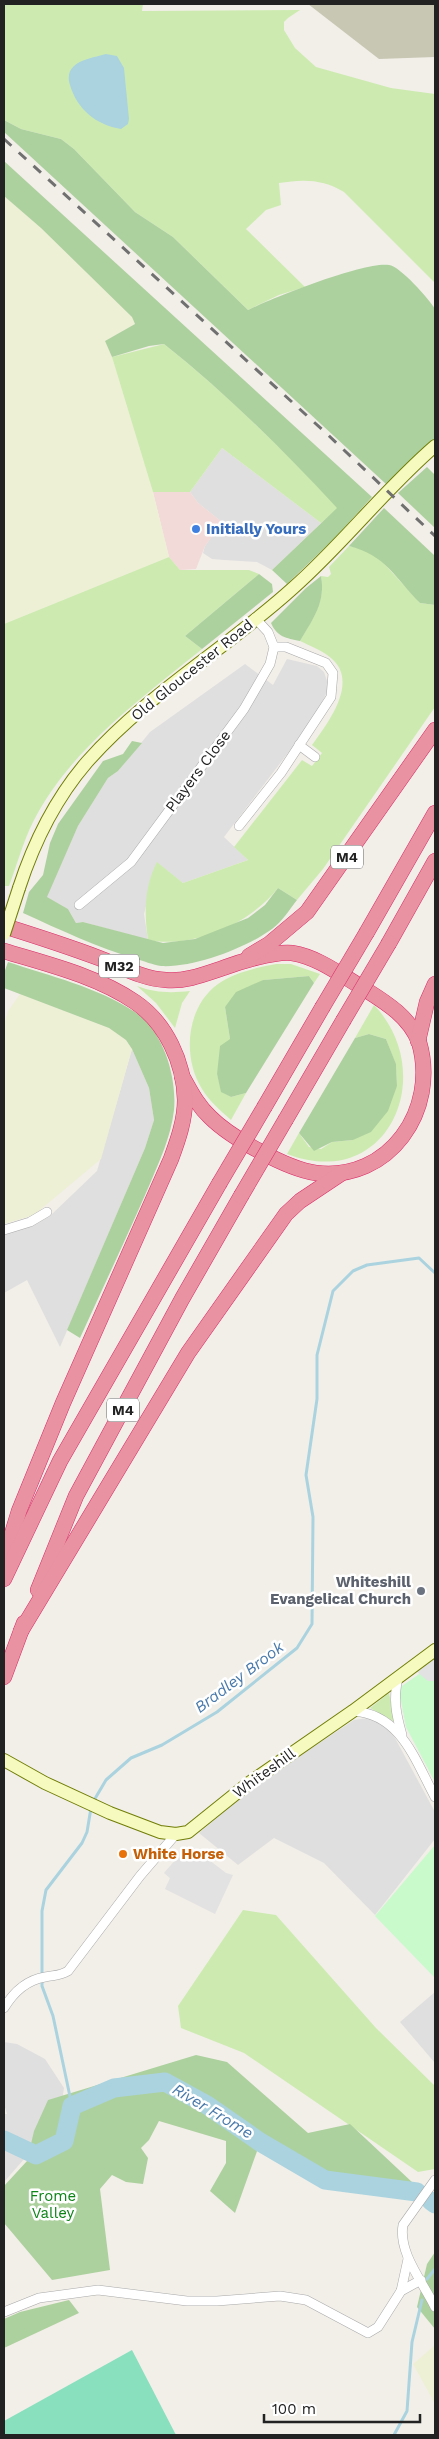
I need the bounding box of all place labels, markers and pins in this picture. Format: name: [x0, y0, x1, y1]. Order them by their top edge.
place label: Initially Yours: [206, 520, 306, 538]
marker: Initially Yours: [190, 523, 202, 535]
place label: Whiteshill Evangelical Church: [270, 1573, 411, 1608]
marker: Whiteshill Evangelical Church: [415, 1585, 427, 1597]
place label: White Horse: [133, 1845, 224, 1863]
marker: White Horse: [117, 1848, 129, 1860]

